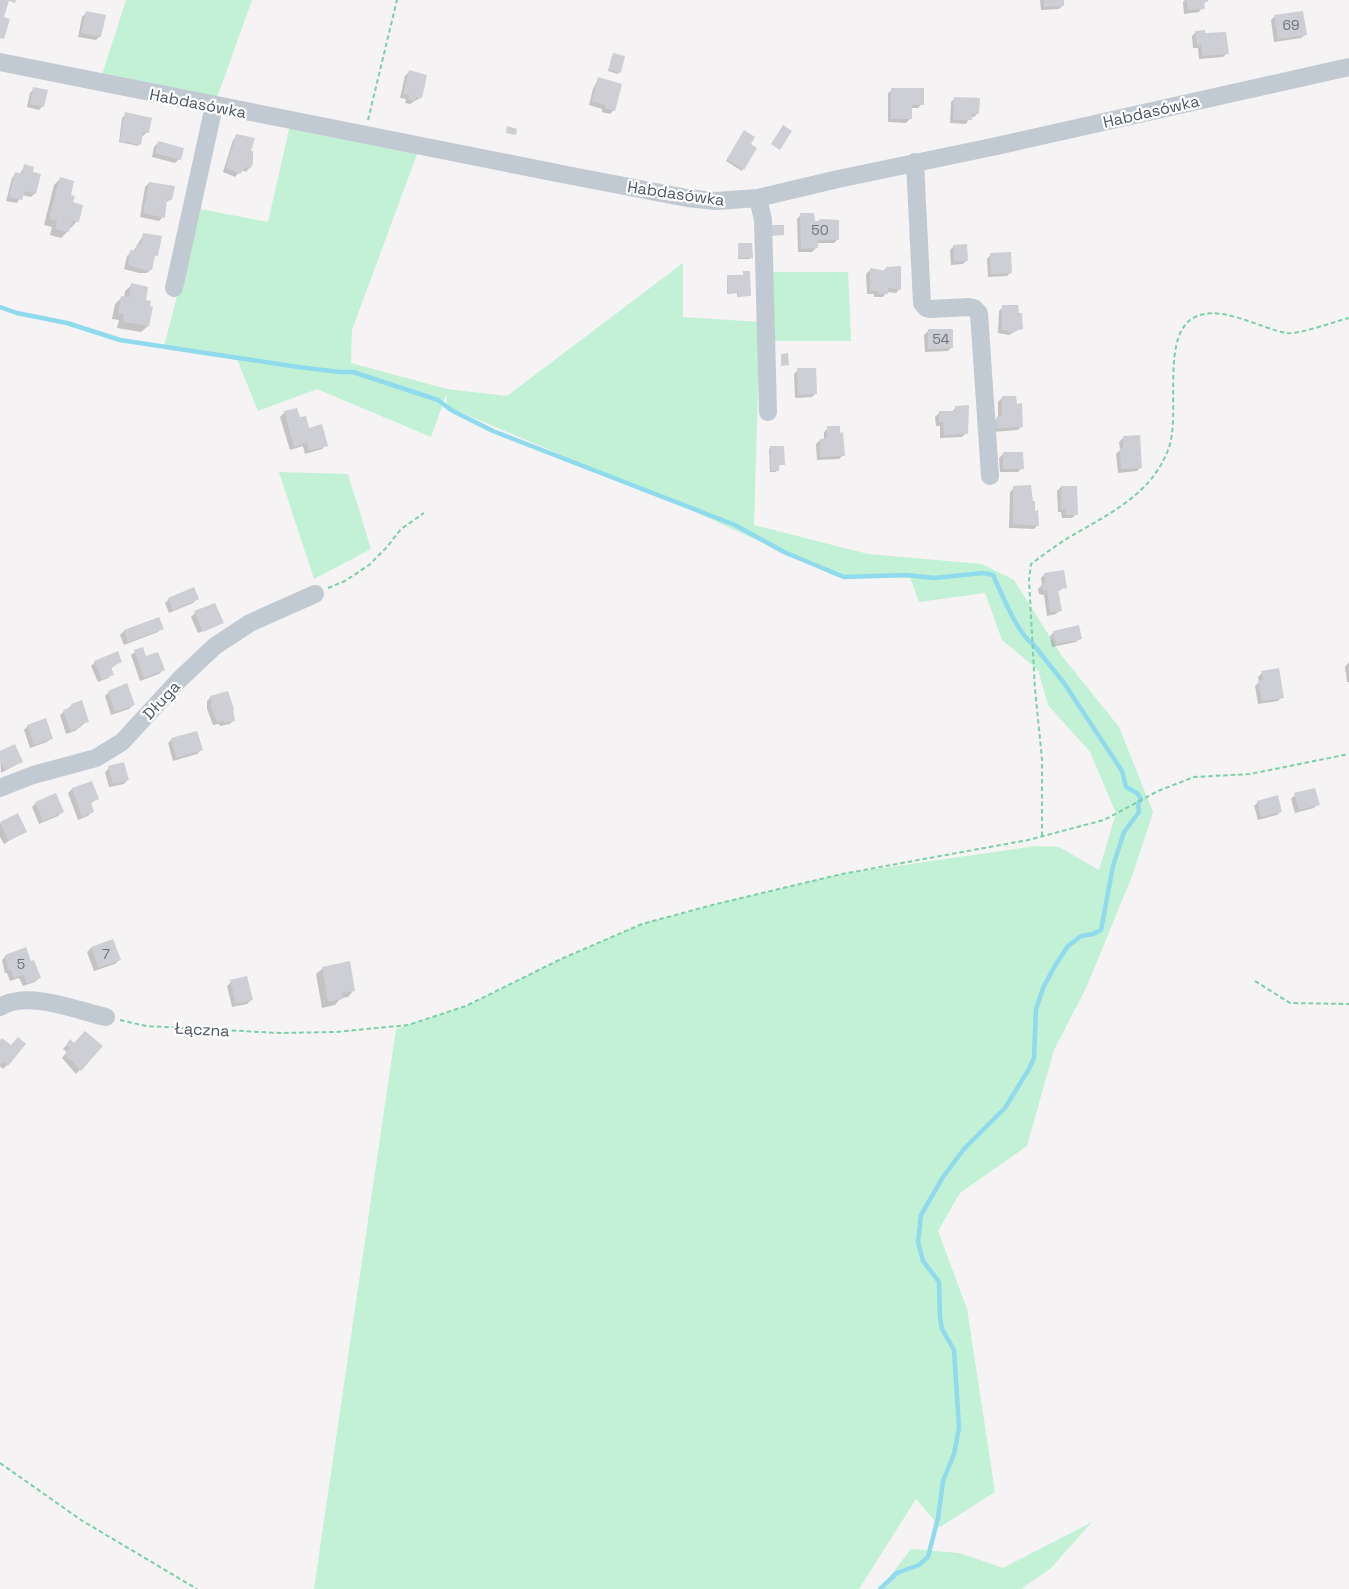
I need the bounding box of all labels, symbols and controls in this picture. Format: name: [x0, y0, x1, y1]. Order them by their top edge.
house number: 69: [1282, 16, 1300, 34]
street label: Habdasówka: [148, 84, 248, 123]
street label: Habdasówka: [1101, 90, 1201, 133]
street label: Habdasówka: [626, 176, 726, 211]
house number: 50: [811, 221, 829, 239]
house number: 54: [932, 330, 950, 348]
street label: Długa: [138, 676, 185, 724]
house number: 7: [102, 945, 110, 963]
house number: 5: [17, 955, 25, 973]
street label: Łączna: [174, 1018, 230, 1041]

